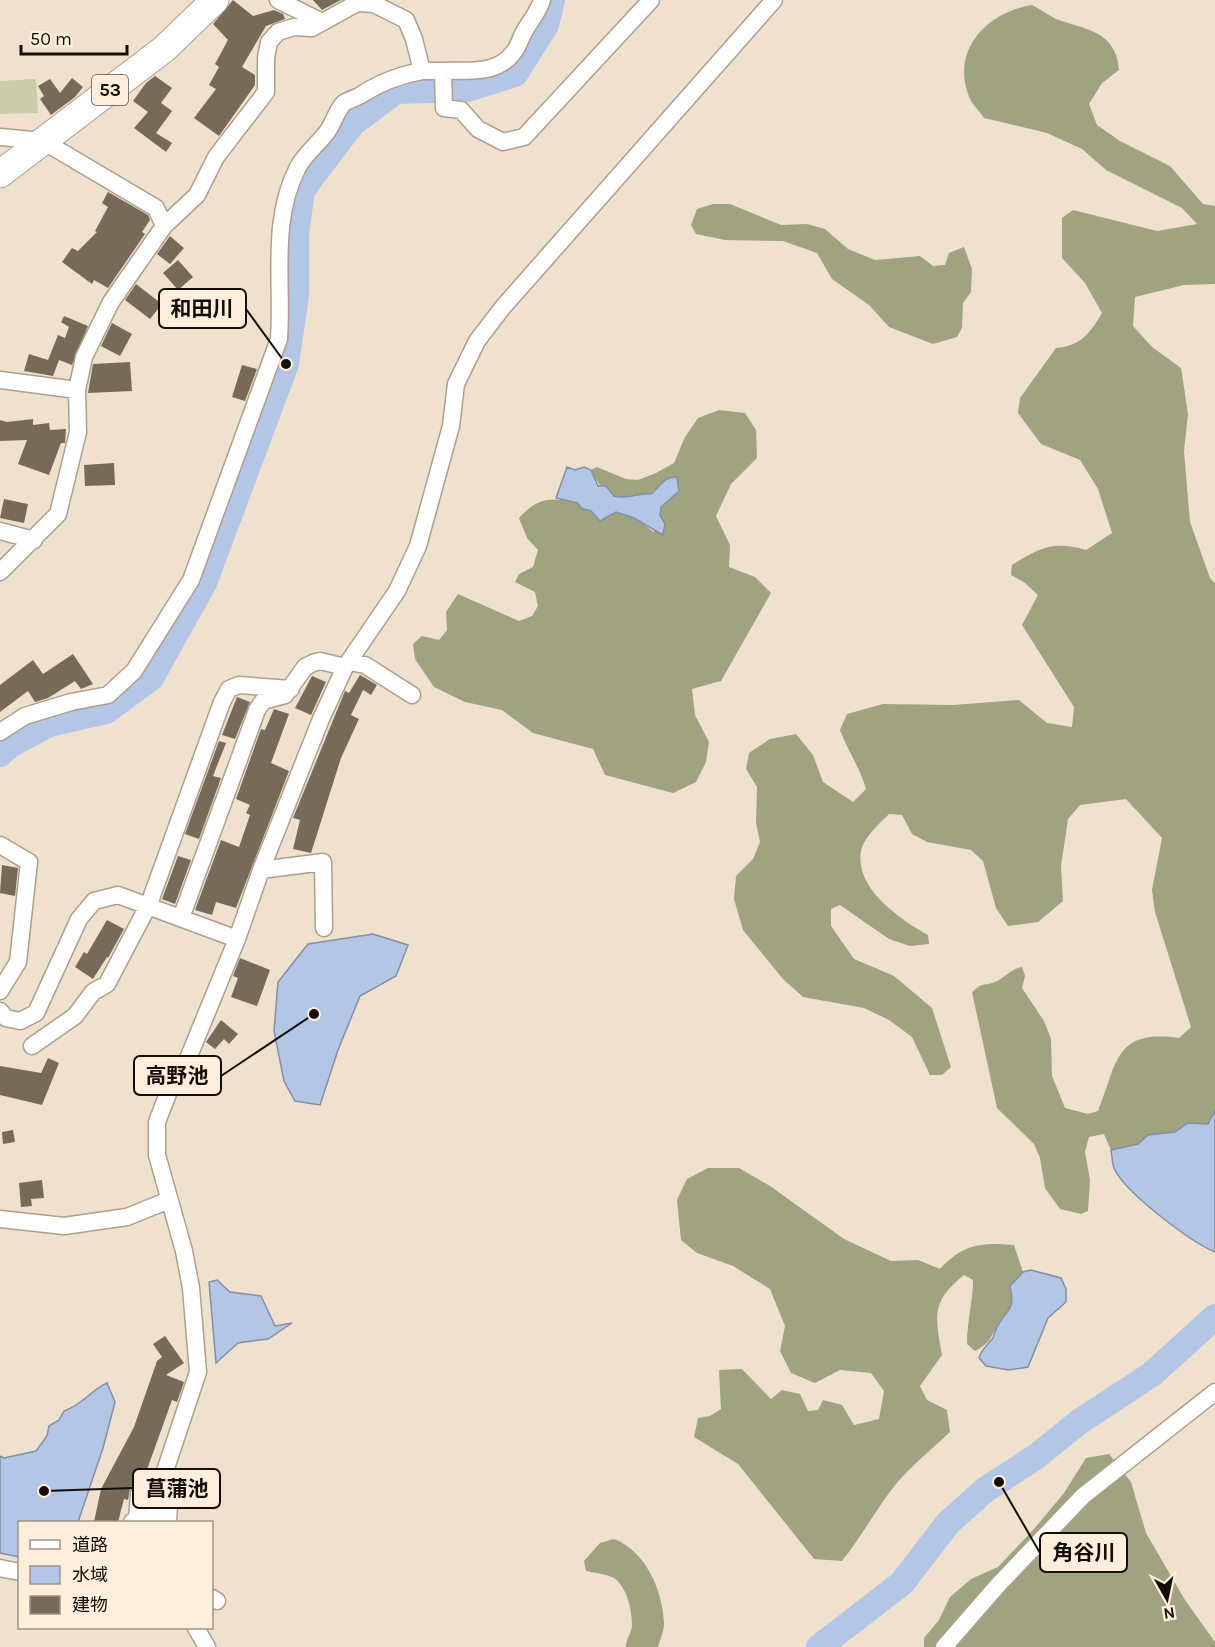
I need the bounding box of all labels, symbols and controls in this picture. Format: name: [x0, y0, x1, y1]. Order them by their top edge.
scale bar: [21, 18, 128, 56]
text: 50 m: [30, 28, 72, 50]
road number: 53: [92, 75, 128, 105]
callout: 和田川: [159, 289, 246, 328]
text: 和田川: [171, 297, 234, 321]
callout: 高野池: [134, 1056, 221, 1095]
text: 高野池: [146, 1064, 209, 1088]
callout: 菖蒲池: [133, 1469, 220, 1508]
text: 菖蒲池: [146, 1477, 209, 1501]
legend: [18, 1521, 213, 1629]
callout: 角谷川: [1040, 1533, 1127, 1572]
text: 道路: [72, 1534, 108, 1556]
text: 角谷川: [1053, 1541, 1116, 1565]
text: 水域: [72, 1564, 108, 1586]
north arrow: [1137, 1569, 1197, 1629]
text: 建物: [72, 1594, 108, 1616]
text: N: [1162, 1603, 1176, 1624]

